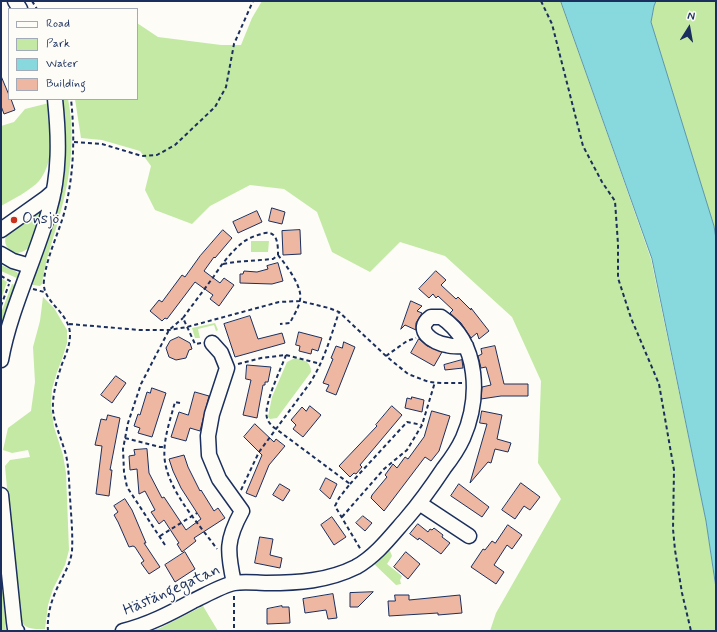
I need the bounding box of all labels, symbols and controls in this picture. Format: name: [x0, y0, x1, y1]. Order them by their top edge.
legend: [8, 8, 138, 100]
north arrow: [669, 8, 709, 48]
text: N: [686, 9, 696, 24]
text: Road: [46, 16, 70, 32]
text: Park: [46, 36, 70, 52]
text: Water: [46, 56, 78, 72]
text: Building: [46, 76, 86, 92]
place label: Onsjö: [22, 210, 59, 230]
marker: Onsjö: [9, 215, 19, 225]
street label: Hästängegatan: [120, 561, 224, 621]

